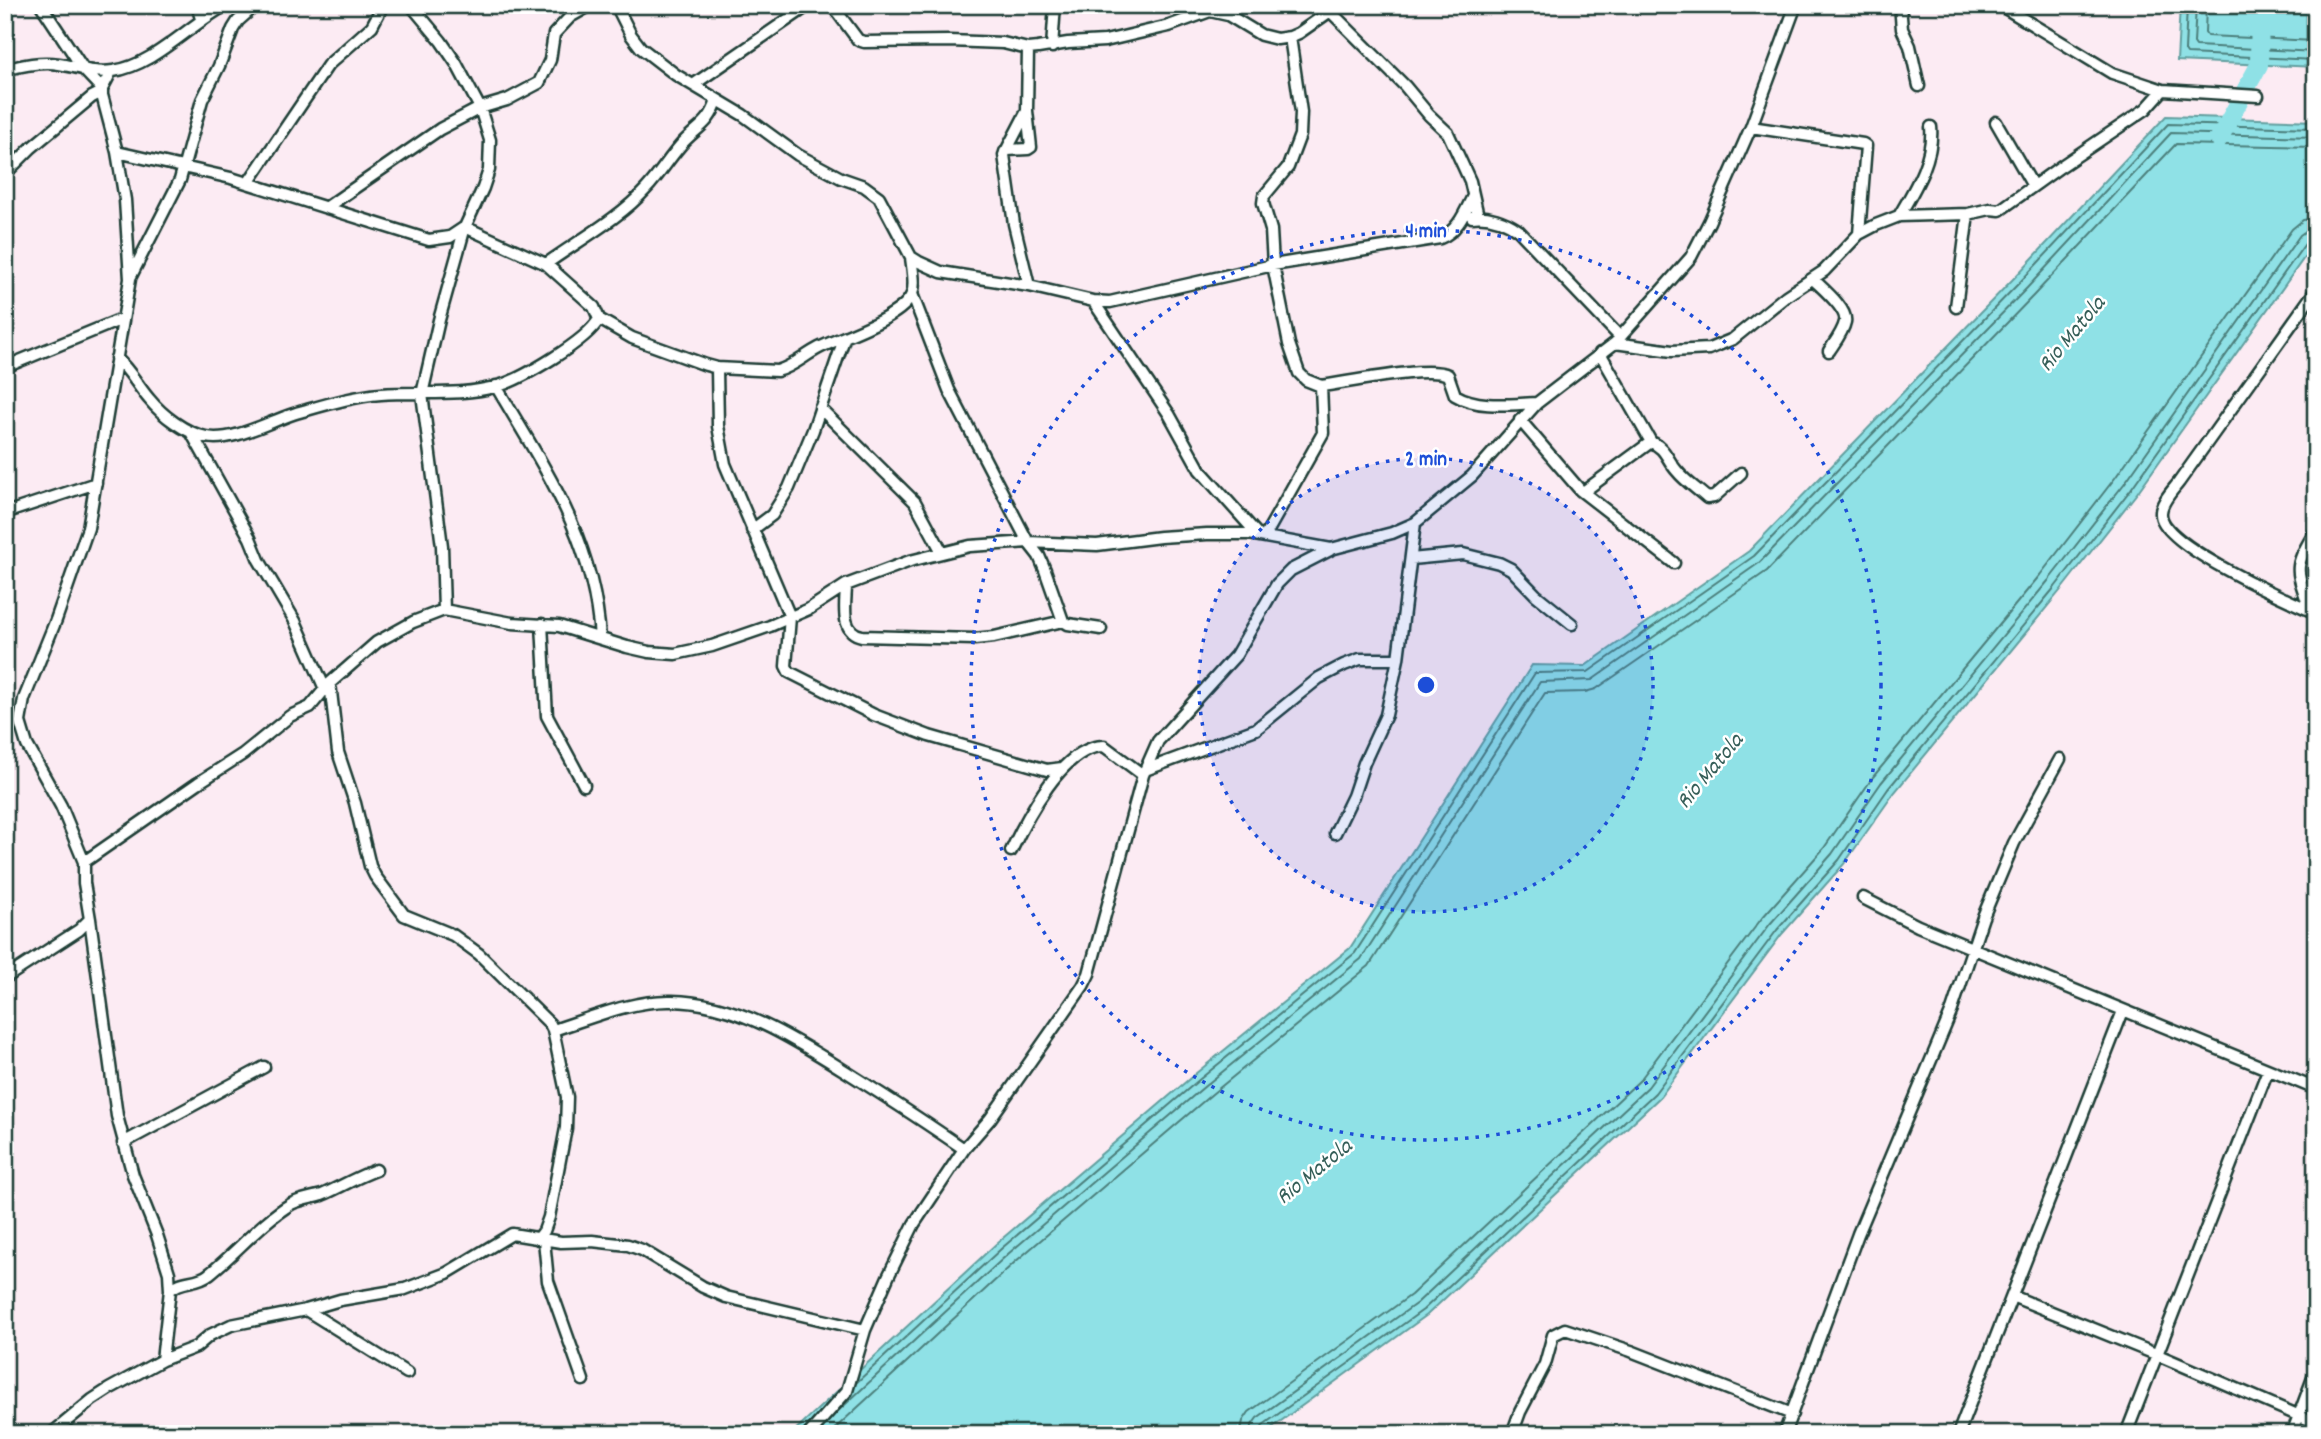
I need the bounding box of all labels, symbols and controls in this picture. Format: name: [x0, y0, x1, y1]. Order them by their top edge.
text: 4 min: [1405, 218, 1447, 248]
water label: Rio Matola: [2031, 289, 2115, 380]
text: 2 min: [1405, 446, 1447, 476]
centre of rings: [1414, 673, 1438, 697]
water label: Rio Matola: [1669, 726, 1753, 817]
water label: Rio Matola: [1270, 1131, 1361, 1214]

